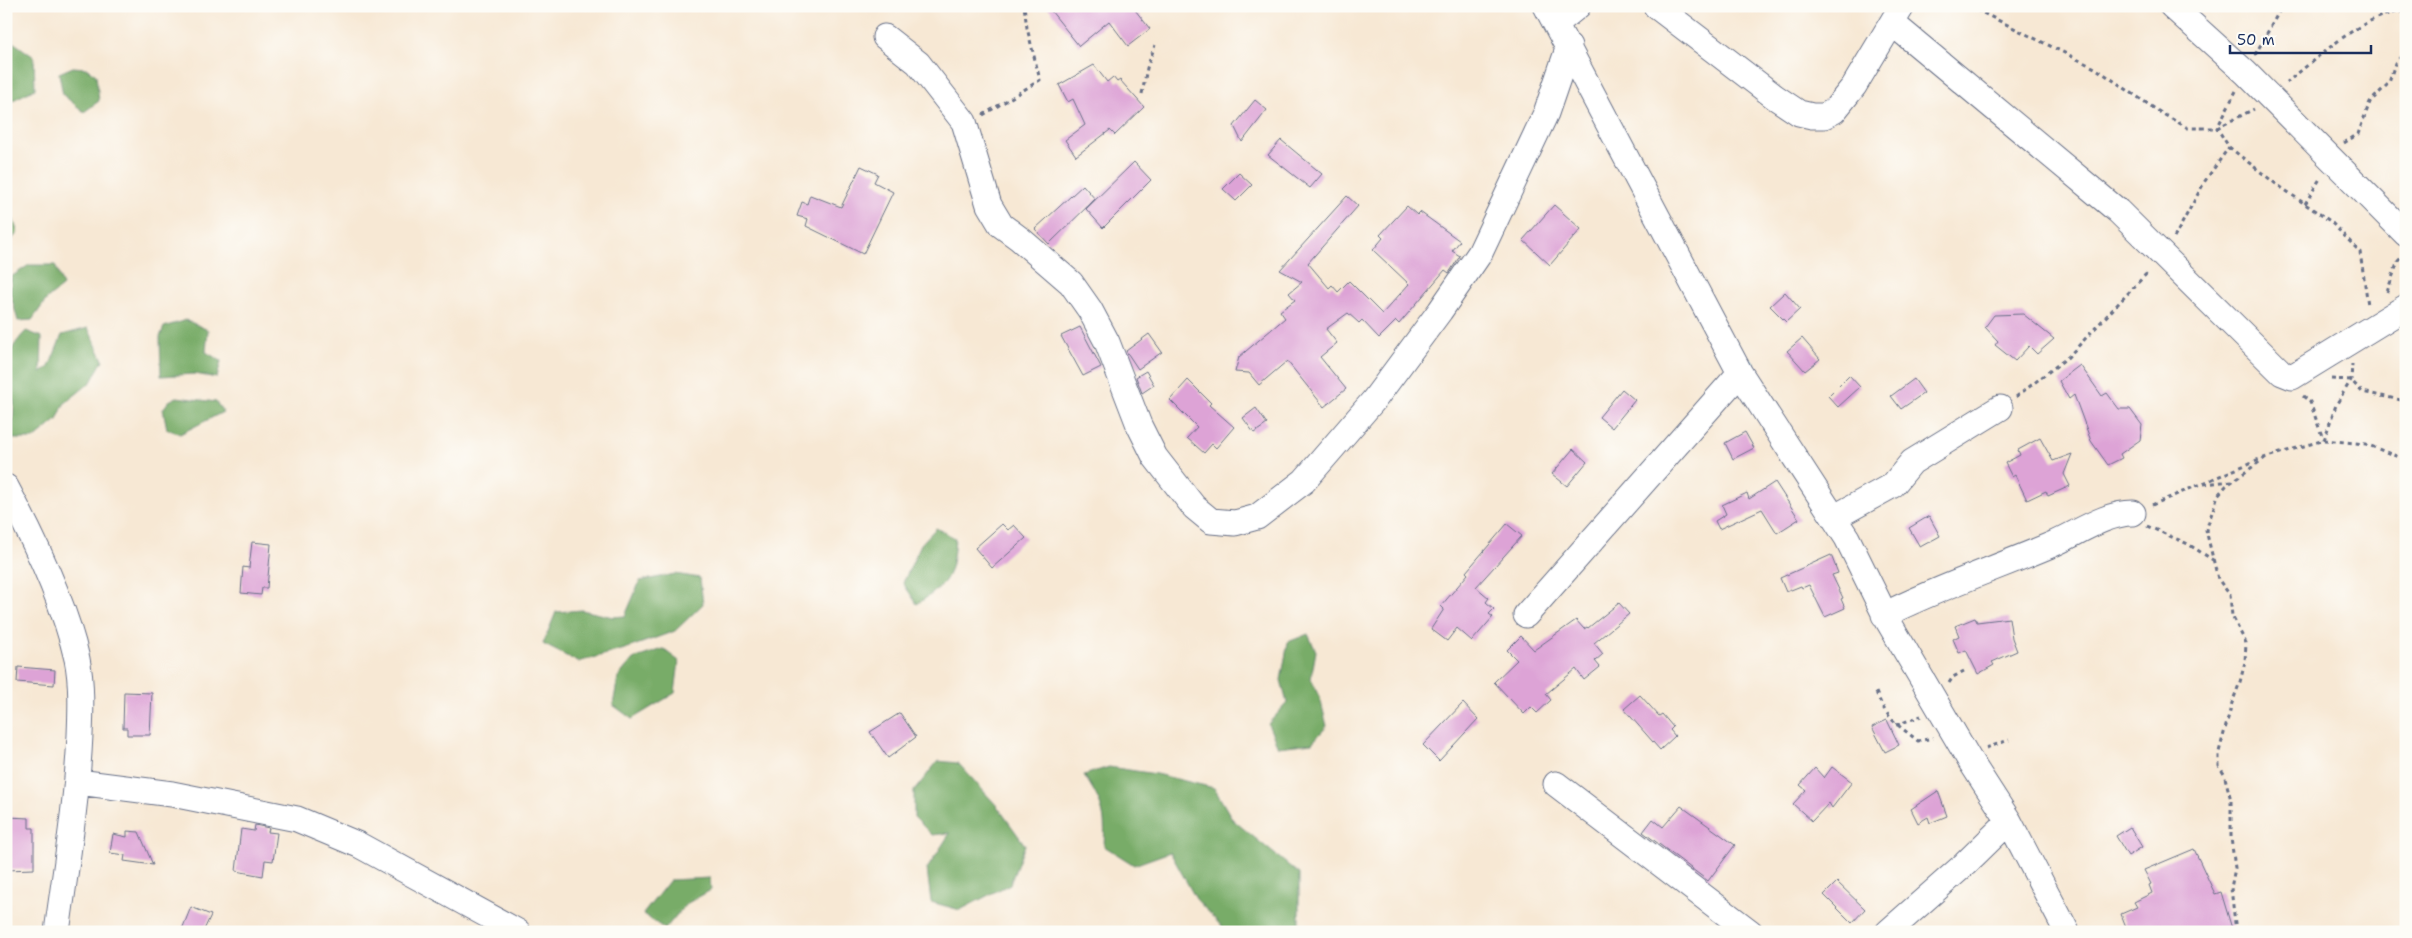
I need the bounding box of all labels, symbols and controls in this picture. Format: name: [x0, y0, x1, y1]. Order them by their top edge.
scale bar: [2230, 22, 2371, 54]
text: 50 m: [2237, 30, 2275, 50]

